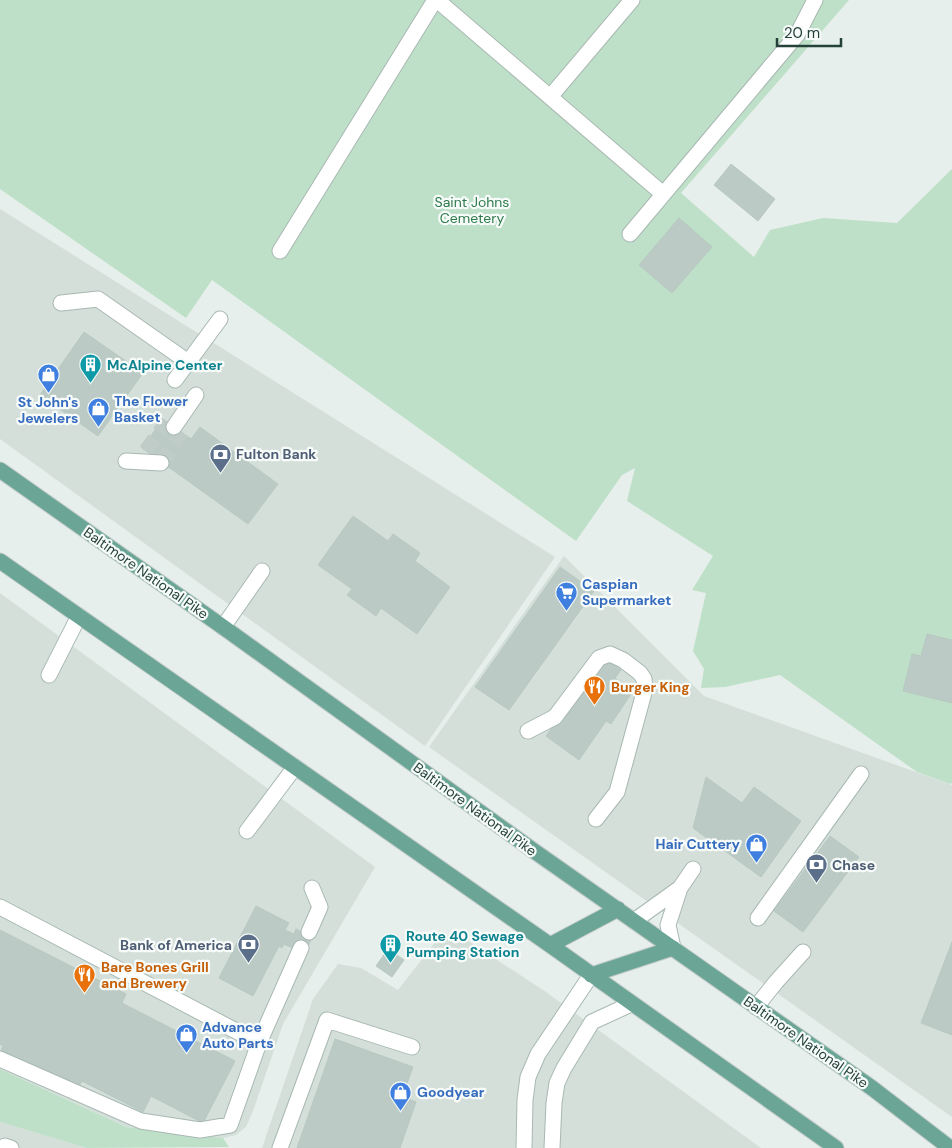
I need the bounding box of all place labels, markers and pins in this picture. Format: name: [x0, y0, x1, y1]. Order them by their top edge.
building icon: McAlpine Center: [79, 353, 103, 384]
place label: McAlpine Center: [107, 356, 223, 374]
shop icon: St John's Jewelers: [36, 362, 60, 393]
place label: The Flower Basket: [114, 392, 188, 426]
place label: St John's Jewelers: [18, 393, 78, 427]
shop icon: The Flower Basket: [86, 397, 110, 428]
bank icon: Fulton Bank: [208, 442, 232, 473]
place label: Fulton Bank: [236, 445, 316, 463]
place label: Caspian Supermarket: [582, 575, 671, 609]
supermarket icon: Caspian Supermarket: [554, 580, 578, 611]
restaurant icon: Burger King: [583, 675, 607, 706]
place label: Burger King: [611, 678, 690, 696]
shop icon: Hair Cuttery: [744, 832, 768, 863]
place label: Hair Cuttery: [655, 835, 741, 853]
bank icon: Chase: [804, 853, 828, 884]
place label: Chase: [832, 856, 875, 874]
place label: Route 40 Sewage Pumping Station: [406, 927, 524, 961]
building icon: Route 40 Sewage Pumping Station: [378, 932, 402, 963]
bank icon: Bank of America: [236, 933, 260, 964]
place label: Bank of America: [120, 936, 232, 954]
place label: Bare Bones Grill and Brewery: [101, 958, 209, 992]
restaurant icon: Bare Bones Grill and Brewery: [73, 963, 97, 994]
place label: Advance Auto Parts: [202, 1018, 274, 1052]
shop icon: Advance Auto Parts: [174, 1023, 198, 1054]
shop icon: Goodyear: [389, 1080, 413, 1111]
place label: Goodyear: [417, 1083, 485, 1101]

